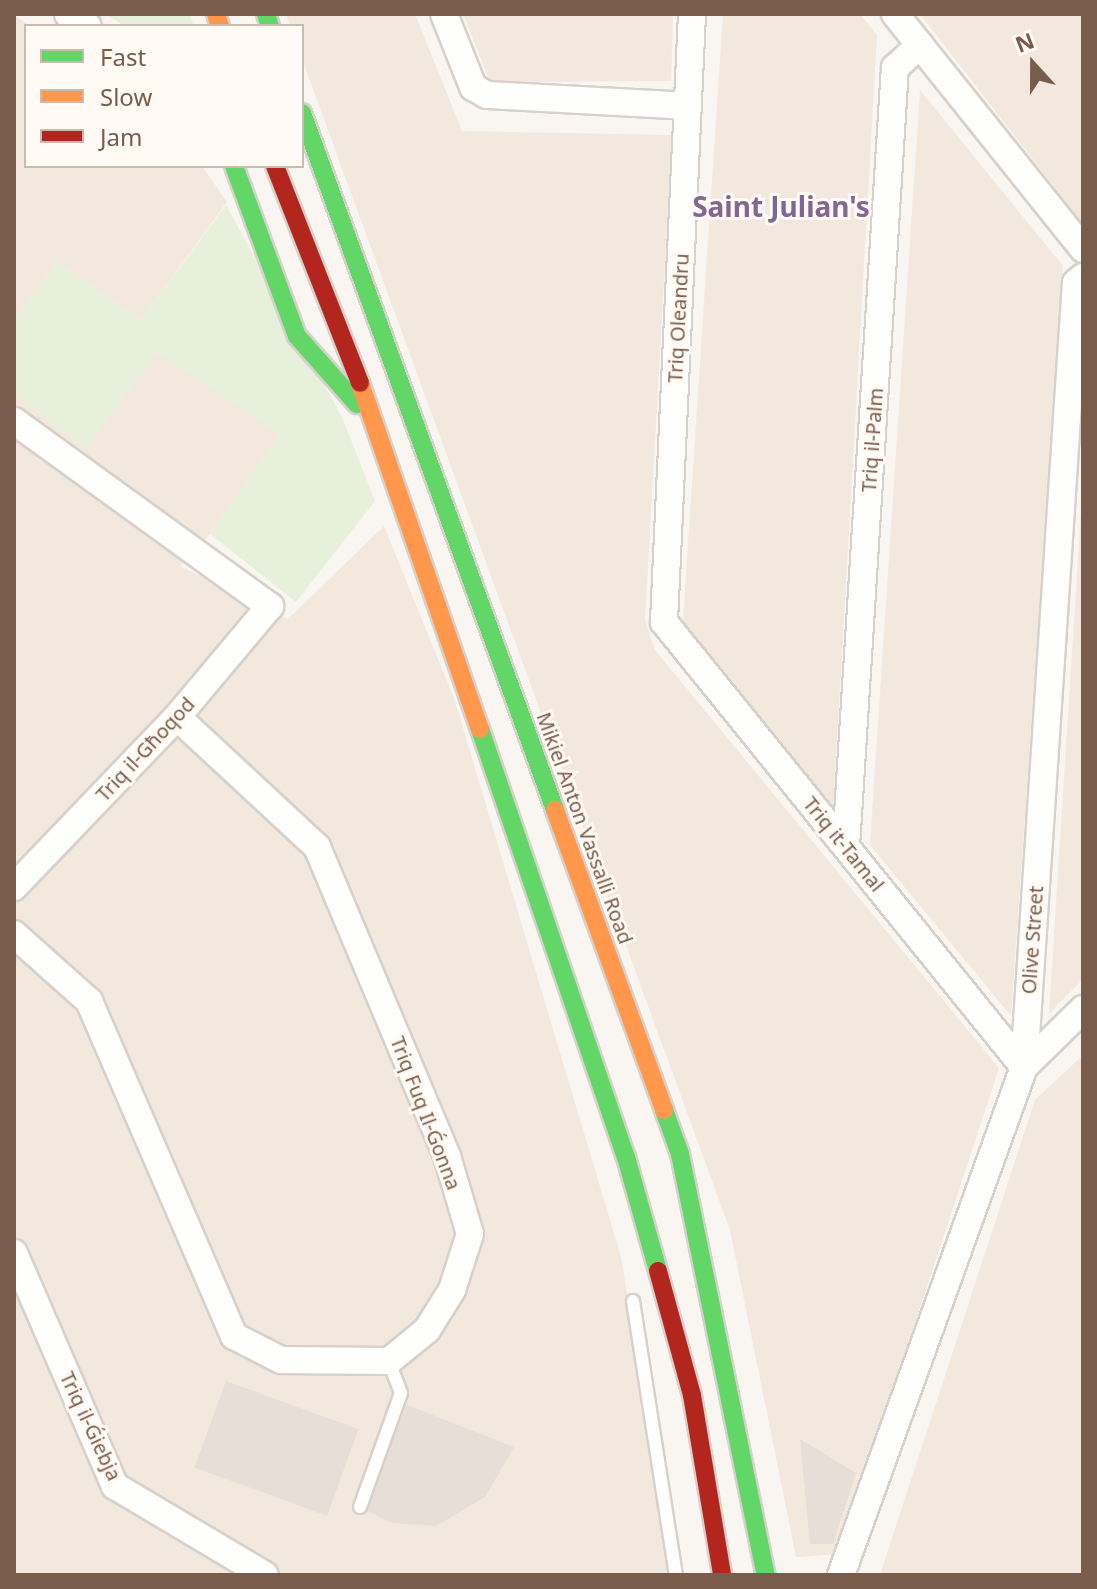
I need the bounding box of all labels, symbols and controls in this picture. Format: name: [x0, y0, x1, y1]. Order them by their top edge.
legend: [24, 24, 304, 168]
north arrow: [993, 24, 1073, 104]
text: N: [1011, 24, 1038, 59]
text: Fast: [100, 40, 146, 73]
text: Slow: [100, 80, 152, 113]
text: Jam: [100, 120, 142, 153]
district label: Saint Julian's: [692, 189, 870, 223]
street label: Triq Oleandru: [663, 253, 693, 383]
street label: Triq il-Palm: [856, 387, 888, 493]
street label: Triq il-Għoqod: [91, 692, 199, 806]
street label: Mikiel Anton Vassalli Road: [532, 709, 638, 947]
street label: Triq it-Tamal: [799, 792, 889, 896]
street label: Olive Street: [1016, 885, 1048, 995]
street label: Triq Fuq Il-Ǵonna: [386, 1033, 466, 1193]
street label: Triq il-Ǵiebja: [55, 1368, 127, 1484]

